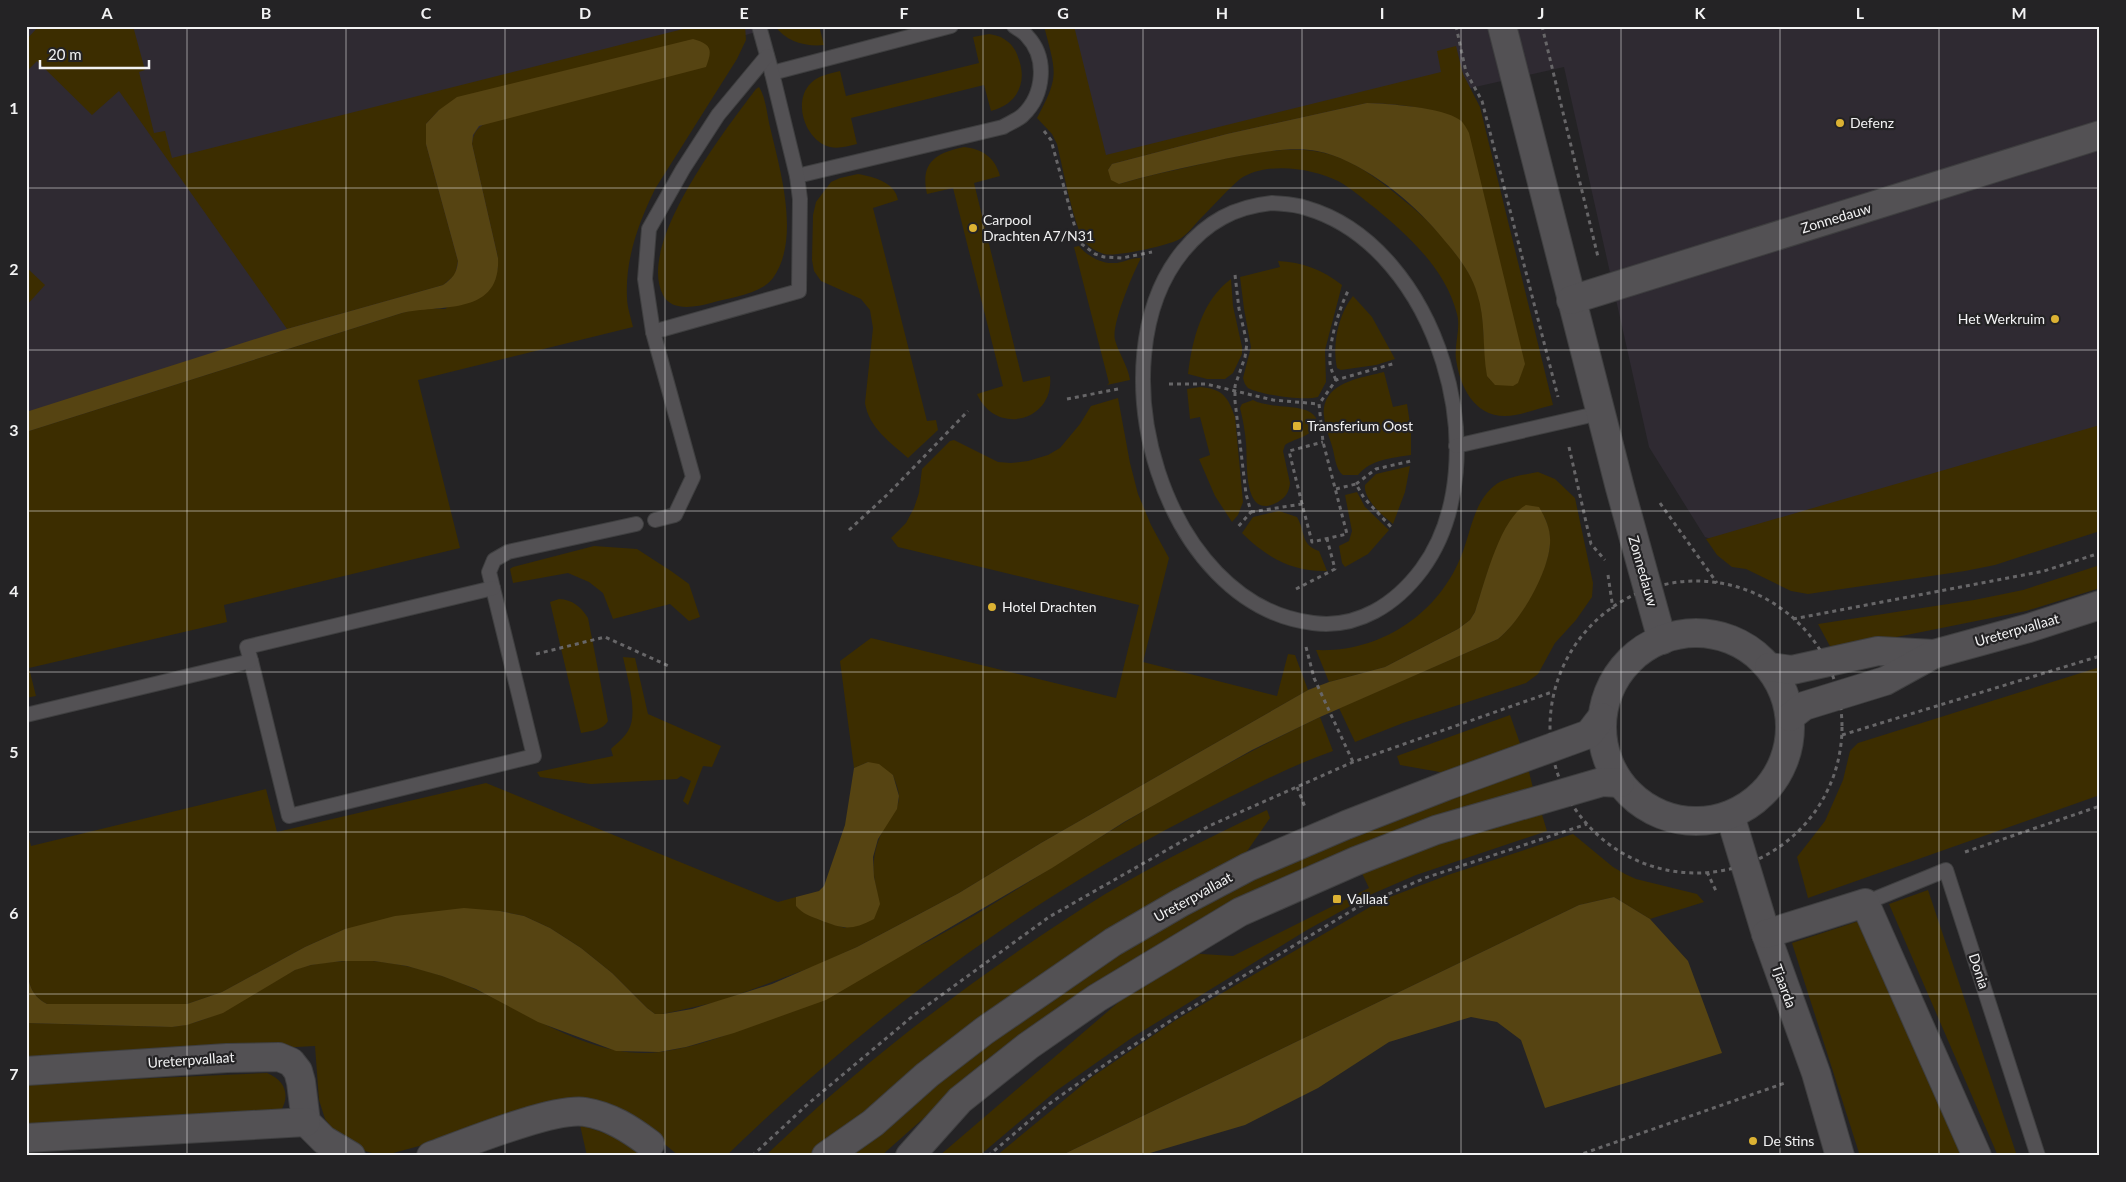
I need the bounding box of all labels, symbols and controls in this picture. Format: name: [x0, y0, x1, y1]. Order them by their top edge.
text: A: [100, 3, 113, 22]
text: B: [261, 3, 271, 22]
text: C: [421, 3, 432, 22]
text: D: [579, 3, 591, 22]
text: E: [739, 3, 749, 22]
text: F: [899, 3, 909, 22]
text: G: [1057, 3, 1069, 22]
text: H: [1216, 3, 1228, 22]
text: I: [1380, 3, 1384, 22]
text: J: [1538, 3, 1544, 22]
text: K: [1695, 3, 1707, 22]
text: L: [1856, 3, 1865, 22]
text: M: [2011, 3, 2027, 22]
scale bar: [40, 38, 149, 70]
text: 20 m: [48, 45, 82, 63]
text: 1: [9, 98, 19, 117]
place label: Defenz: [1850, 114, 1894, 131]
marker: Defenz: [1834, 117, 1846, 129]
street label: Zonnedauw: [1799, 199, 1873, 236]
place label: Carpool Drachten A7/N31: [983, 211, 1094, 244]
marker: Carpool Drachten A7/N31: [967, 222, 979, 234]
text: 2: [9, 259, 19, 278]
place label: Het Werkruim: [1958, 310, 2045, 327]
marker: Het Werkruim: [2049, 313, 2061, 325]
place label: Transferium Oost: [1307, 417, 1413, 434]
text: 3: [9, 420, 19, 439]
marker: Transferium Oost: [1291, 420, 1303, 432]
street label: Zonnedauw: [1625, 534, 1662, 608]
text: 4: [9, 581, 19, 600]
place label: Hotel Drachten: [1002, 598, 1097, 615]
marker: Hotel Drachten: [986, 601, 998, 613]
street label: Ureterpvallaat: [1973, 609, 2061, 650]
text: 5: [9, 742, 19, 761]
street label: Ureterpvallaat: [1151, 868, 1235, 925]
place label: Vallaat: [1347, 890, 1388, 907]
marker: Vallaat: [1331, 893, 1343, 905]
text: 6: [9, 903, 19, 922]
street label: Donia: [1966, 951, 1993, 991]
street label: Tjaarda: [1769, 962, 1800, 1010]
street label: Ureterpvallaat: [147, 1048, 235, 1071]
text: 7: [9, 1064, 19, 1083]
place label: De Stins: [1763, 1132, 1814, 1149]
marker: De Stins: [1747, 1135, 1759, 1147]

